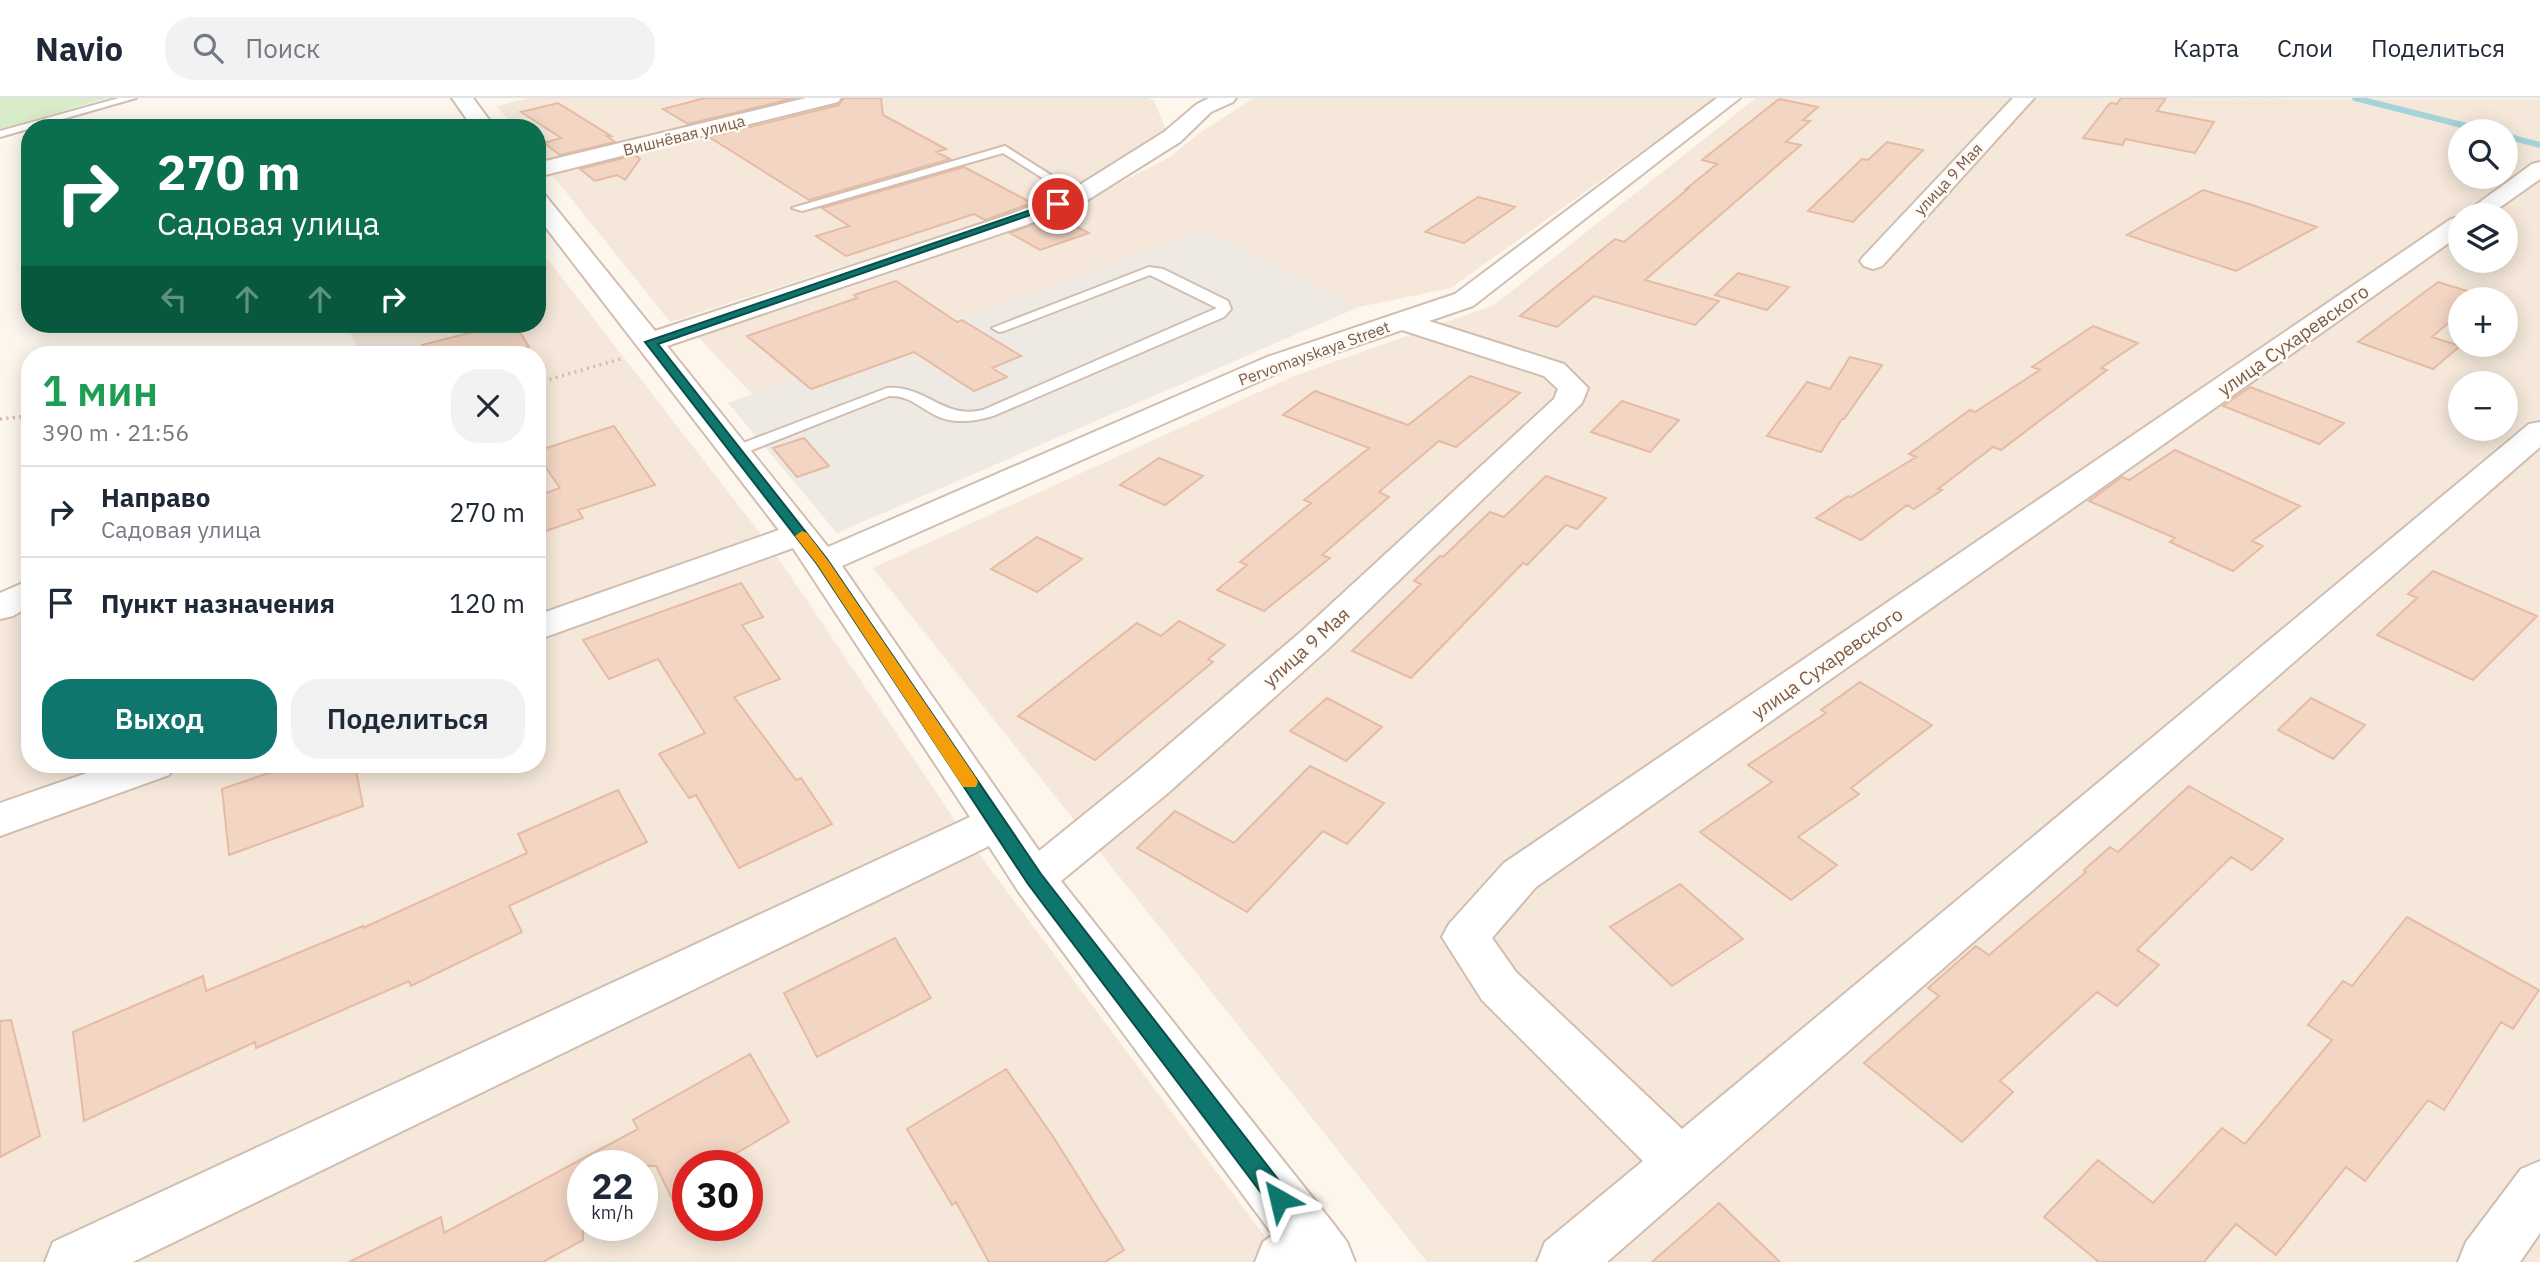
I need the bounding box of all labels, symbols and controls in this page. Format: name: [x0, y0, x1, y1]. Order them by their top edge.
search box: [165, 17, 655, 80]
text: Navio: [35, 27, 123, 70]
icon: search: [189, 29, 227, 67]
text: Поиск: [245, 31, 320, 65]
text: Карта: [2173, 32, 2239, 64]
text: Слои: [2277, 32, 2333, 64]
text: Поделиться: [2371, 32, 2505, 64]
street label: Вишнёвая улица: [621, 110, 747, 160]
map controls: [2448, 119, 2518, 441]
button: search: [2448, 119, 2518, 189]
street label: улица 9 Мая: [1909, 139, 1987, 219]
text: 270 m: [157, 140, 301, 203]
icon: right: [42, 147, 133, 238]
pin: [1028, 174, 1088, 234]
icon: arrive: [1039, 185, 1077, 223]
text: Садовая улица: [157, 202, 380, 244]
button: layers: [2448, 203, 2518, 273]
street label: улица Сухаревского: [2213, 279, 2373, 401]
icon: left: [155, 280, 193, 318]
icon: ahead: [228, 280, 266, 318]
icon: ahead: [301, 280, 339, 318]
icon: right: [374, 280, 412, 318]
button: +: [2448, 287, 2518, 357]
street label: Pervomayskaya Street: [1235, 316, 1393, 390]
text: 1 мин: [42, 363, 158, 418]
button: close: [451, 369, 525, 443]
button: −: [2448, 371, 2518, 441]
text: 390 m · 21:56: [42, 417, 189, 447]
text: Направо: [101, 480, 210, 514]
icon: right: [42, 493, 80, 531]
text: 270 m: [449, 495, 525, 529]
text: Садовая улица: [101, 514, 261, 544]
icon: arrive: [42, 584, 80, 622]
text: Пункт назначения: [101, 586, 335, 620]
text: 120 m: [449, 586, 525, 620]
street label: улица 9 Мая: [1258, 602, 1354, 692]
street label: улица Сухаревского: [1747, 602, 1907, 724]
button: Выход: [42, 679, 277, 759]
button: Поделиться: [291, 679, 525, 759]
speed limit sign: 30: [672, 1150, 763, 1241]
position arrow: [1242, 1162, 1316, 1236]
text: 22: [591, 1163, 634, 1209]
text: km/h: [591, 1201, 634, 1224]

